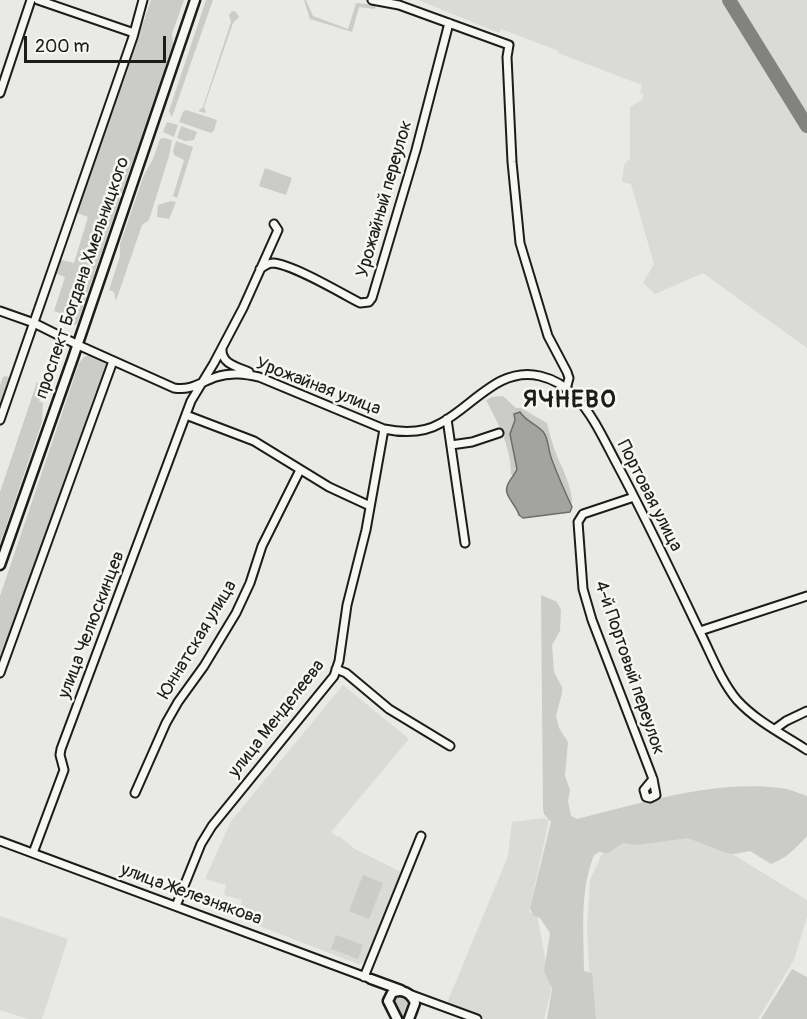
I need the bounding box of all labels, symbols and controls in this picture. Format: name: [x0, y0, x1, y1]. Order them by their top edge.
scale bar: [27, 24, 170, 62]
text: 200 m: [35, 35, 90, 58]
street label: Урожайный переулок: [352, 118, 418, 280]
street label: проспект Богдана Хмельницкого: [31, 154, 135, 402]
street label: Урожайная улица: [252, 353, 384, 421]
district label: ЯЧНЕВО: [523, 387, 617, 415]
street label: Портовая улица: [612, 437, 686, 555]
street label: улица Челюскинцев: [54, 548, 130, 702]
street label: Юннатская улица: [154, 577, 242, 703]
street label: 4-й Портовый переулок: [589, 578, 669, 758]
street label: улица Менделеева: [224, 656, 330, 782]
street label: улица Железнякова: [117, 859, 265, 931]

